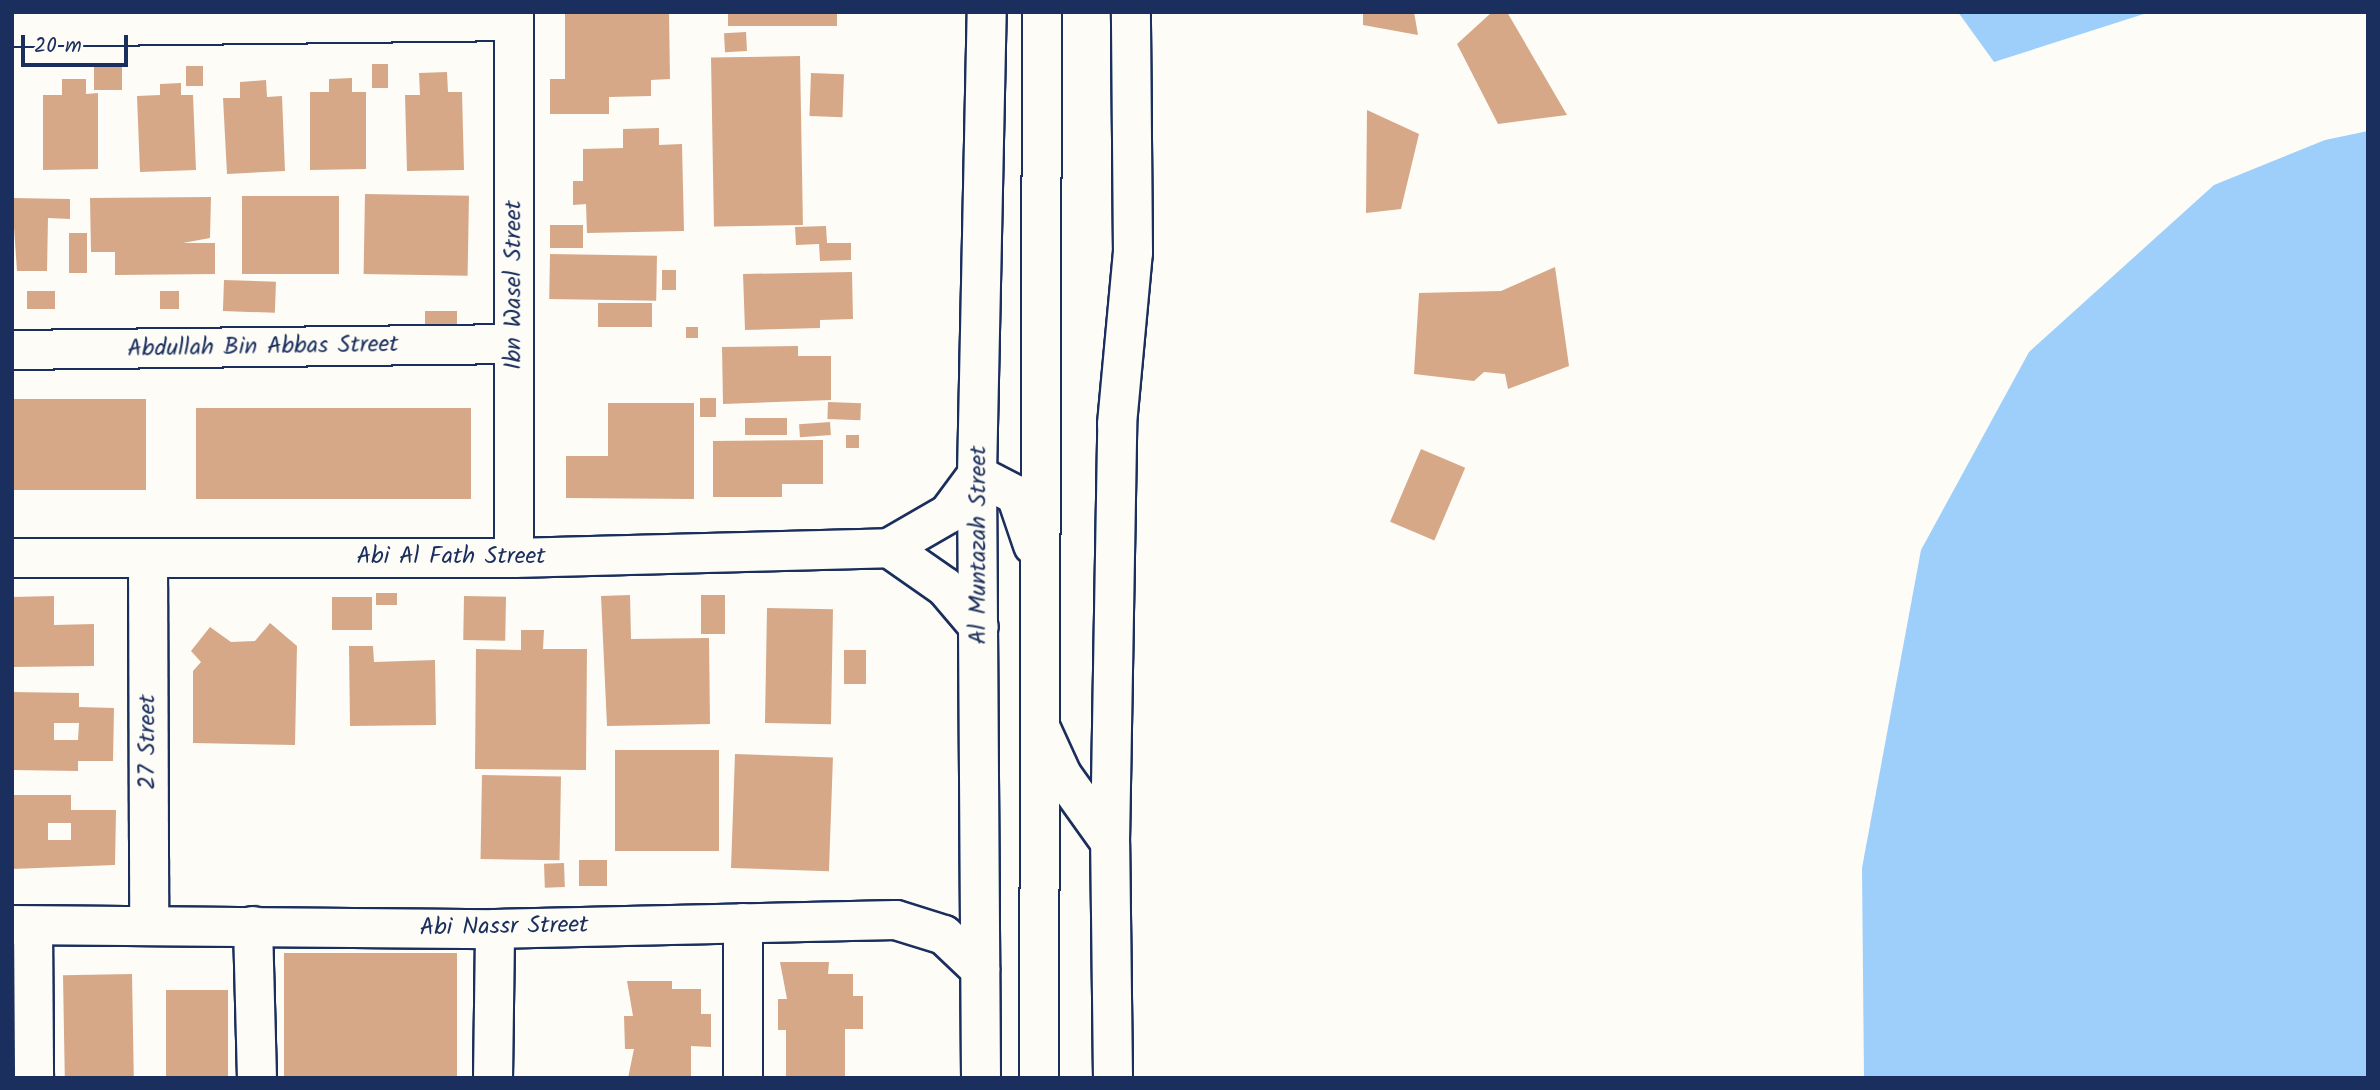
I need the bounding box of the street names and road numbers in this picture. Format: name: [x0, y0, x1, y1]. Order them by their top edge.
street label: Ibn Wasel Street: [500, 200, 528, 370]
street label: Abdullah Bin Abbas Street: [127, 330, 399, 364]
street label: Al Muntazah Street: [965, 445, 993, 645]
street label: Abi Al Fath Street: [356, 543, 546, 571]
street label: 27 Street: [134, 694, 162, 790]
street label: Abi Nassr Street: [419, 911, 589, 943]

